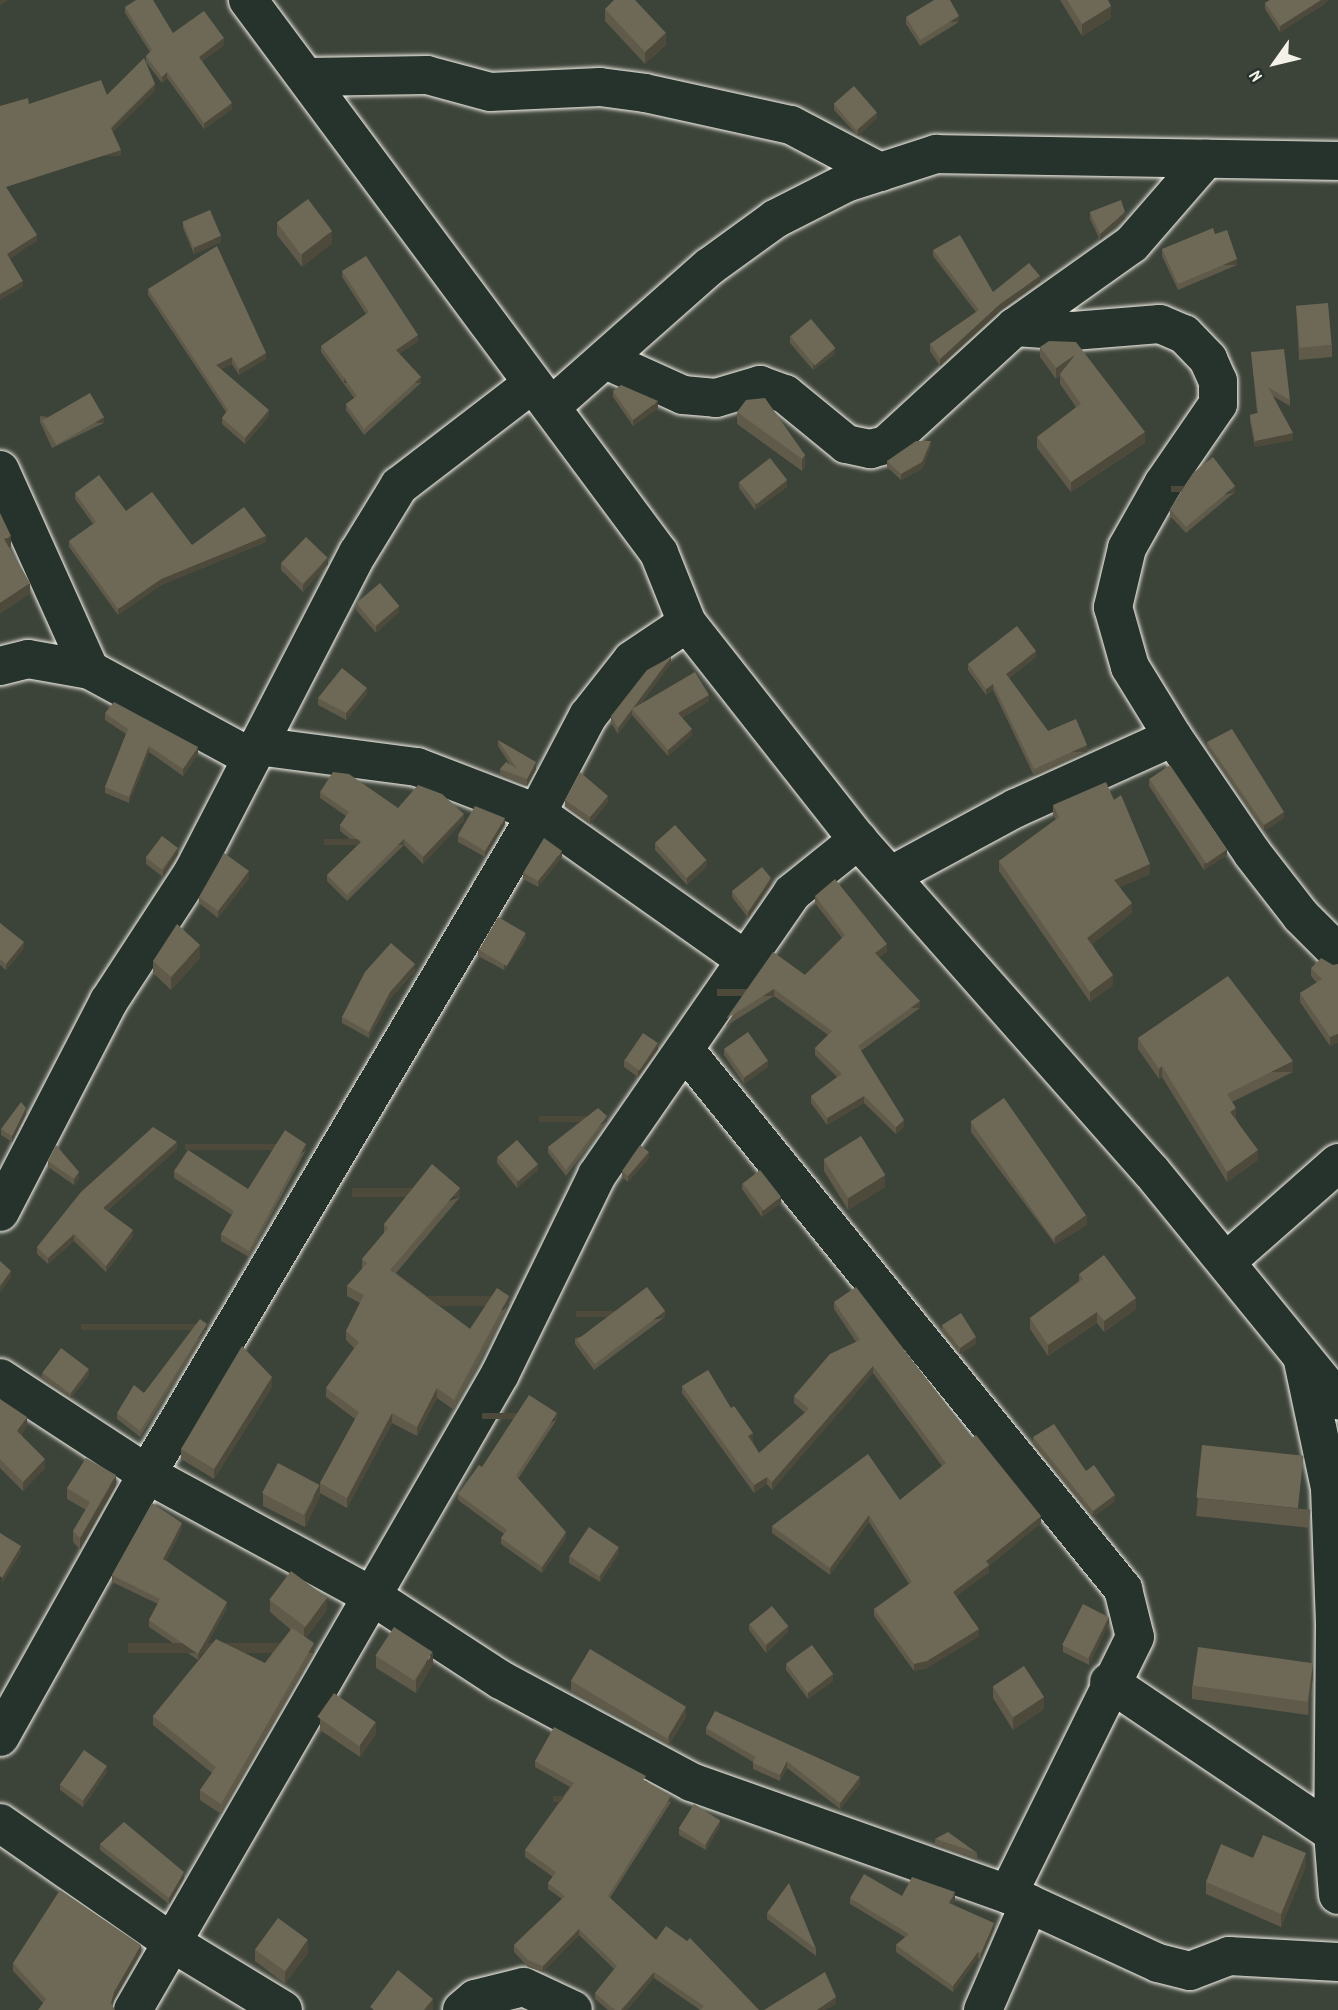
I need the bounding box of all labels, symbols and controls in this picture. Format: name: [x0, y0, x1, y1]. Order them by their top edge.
north arrow: [1240, 28, 1310, 98]
text: N: [1243, 64, 1271, 86]

